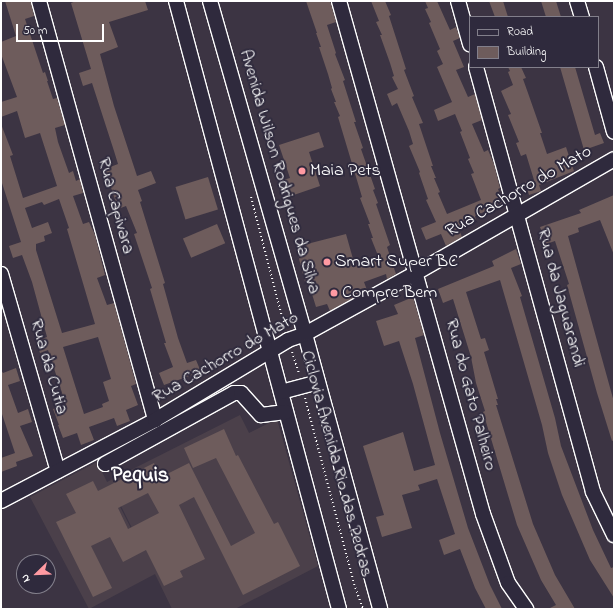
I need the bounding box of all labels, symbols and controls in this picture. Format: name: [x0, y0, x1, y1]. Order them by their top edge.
scale bar: [18, 16, 106, 42]
legend: [469, 16, 599, 68]
text: 50 m: [23, 22, 47, 40]
text: Road: [507, 23, 533, 41]
text: Building: [507, 43, 546, 61]
street label: Avenida Wilson Rodrigues da Silva: [234, 47, 324, 297]
street label: Rua Cachorro do Mato: [442, 141, 596, 243]
street label: Rua Capivara: [92, 155, 138, 257]
place label: Maia Pets: [310, 160, 381, 182]
marker: Maia Pets: [297, 166, 307, 176]
street label: Rua da Jaguarandi: [531, 226, 589, 370]
place label: Smart Super BC: [335, 251, 458, 273]
marker: Smart Super BC: [322, 257, 332, 267]
place label: Compre Bem: [342, 282, 437, 304]
marker: Compre Bem: [329, 288, 339, 298]
street label: Rua Cachorro do Mato: [149, 307, 303, 409]
street label: Rua da Cutia: [24, 317, 72, 417]
street label: Rua do Gato Palheiro: [439, 317, 501, 473]
street label: Ciclovia Avenida Rio das Pedras: [295, 348, 377, 580]
district label: Pequis: [111, 464, 169, 490]
north arrow: [16, 554, 56, 594]
text: N: [17, 572, 35, 585]

